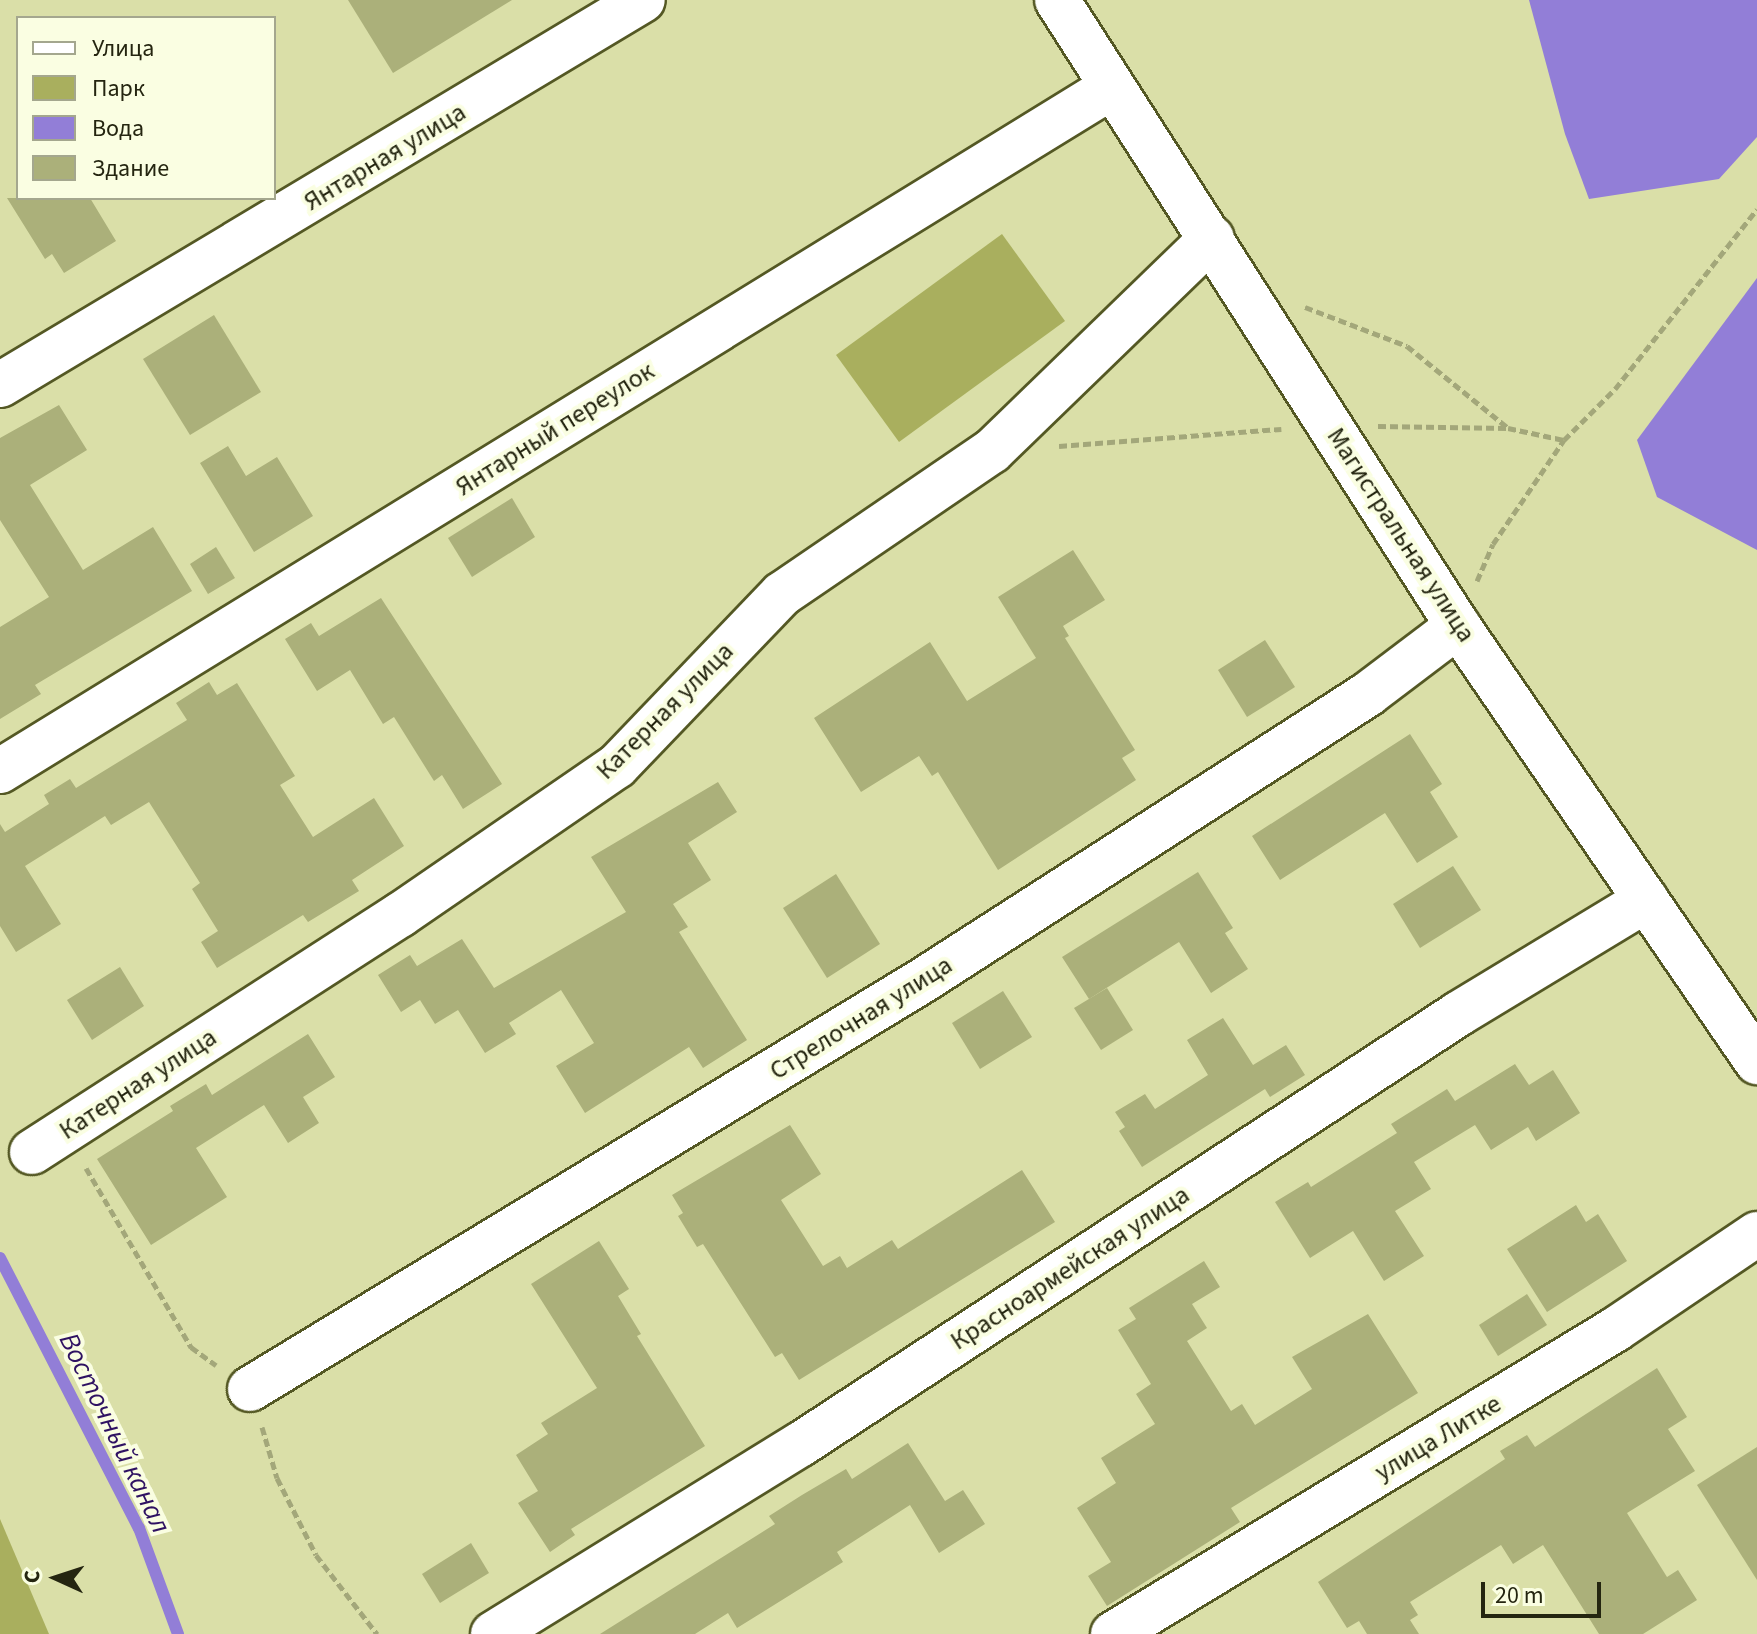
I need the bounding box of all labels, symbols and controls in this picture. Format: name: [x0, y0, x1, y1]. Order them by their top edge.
legend: [16, 16, 276, 200]
text: Улица: [92, 31, 154, 66]
text: Парк: [92, 71, 145, 106]
street label: Янтарная улица: [298, 96, 472, 218]
text: Вода: [92, 111, 144, 146]
text: Здание: [92, 151, 169, 186]
street label: Янтарный переулок: [450, 355, 660, 503]
street label: Магистральная улица: [1320, 422, 1482, 648]
street label: Катерная улица: [590, 636, 740, 786]
street label: Стрелочная улица: [764, 949, 958, 1087]
street label: Катерная улица: [54, 1022, 222, 1146]
street label: Красноармейская улица: [945, 1179, 1195, 1357]
water label: Восточный канал: [52, 1327, 178, 1539]
street label: улица Литке: [1369, 1388, 1507, 1488]
north arrow: [16, 1538, 96, 1618]
scale bar: [1485, 1566, 1605, 1616]
text: С: [16, 1570, 48, 1584]
text: 20 m: [1495, 1578, 1544, 1613]

